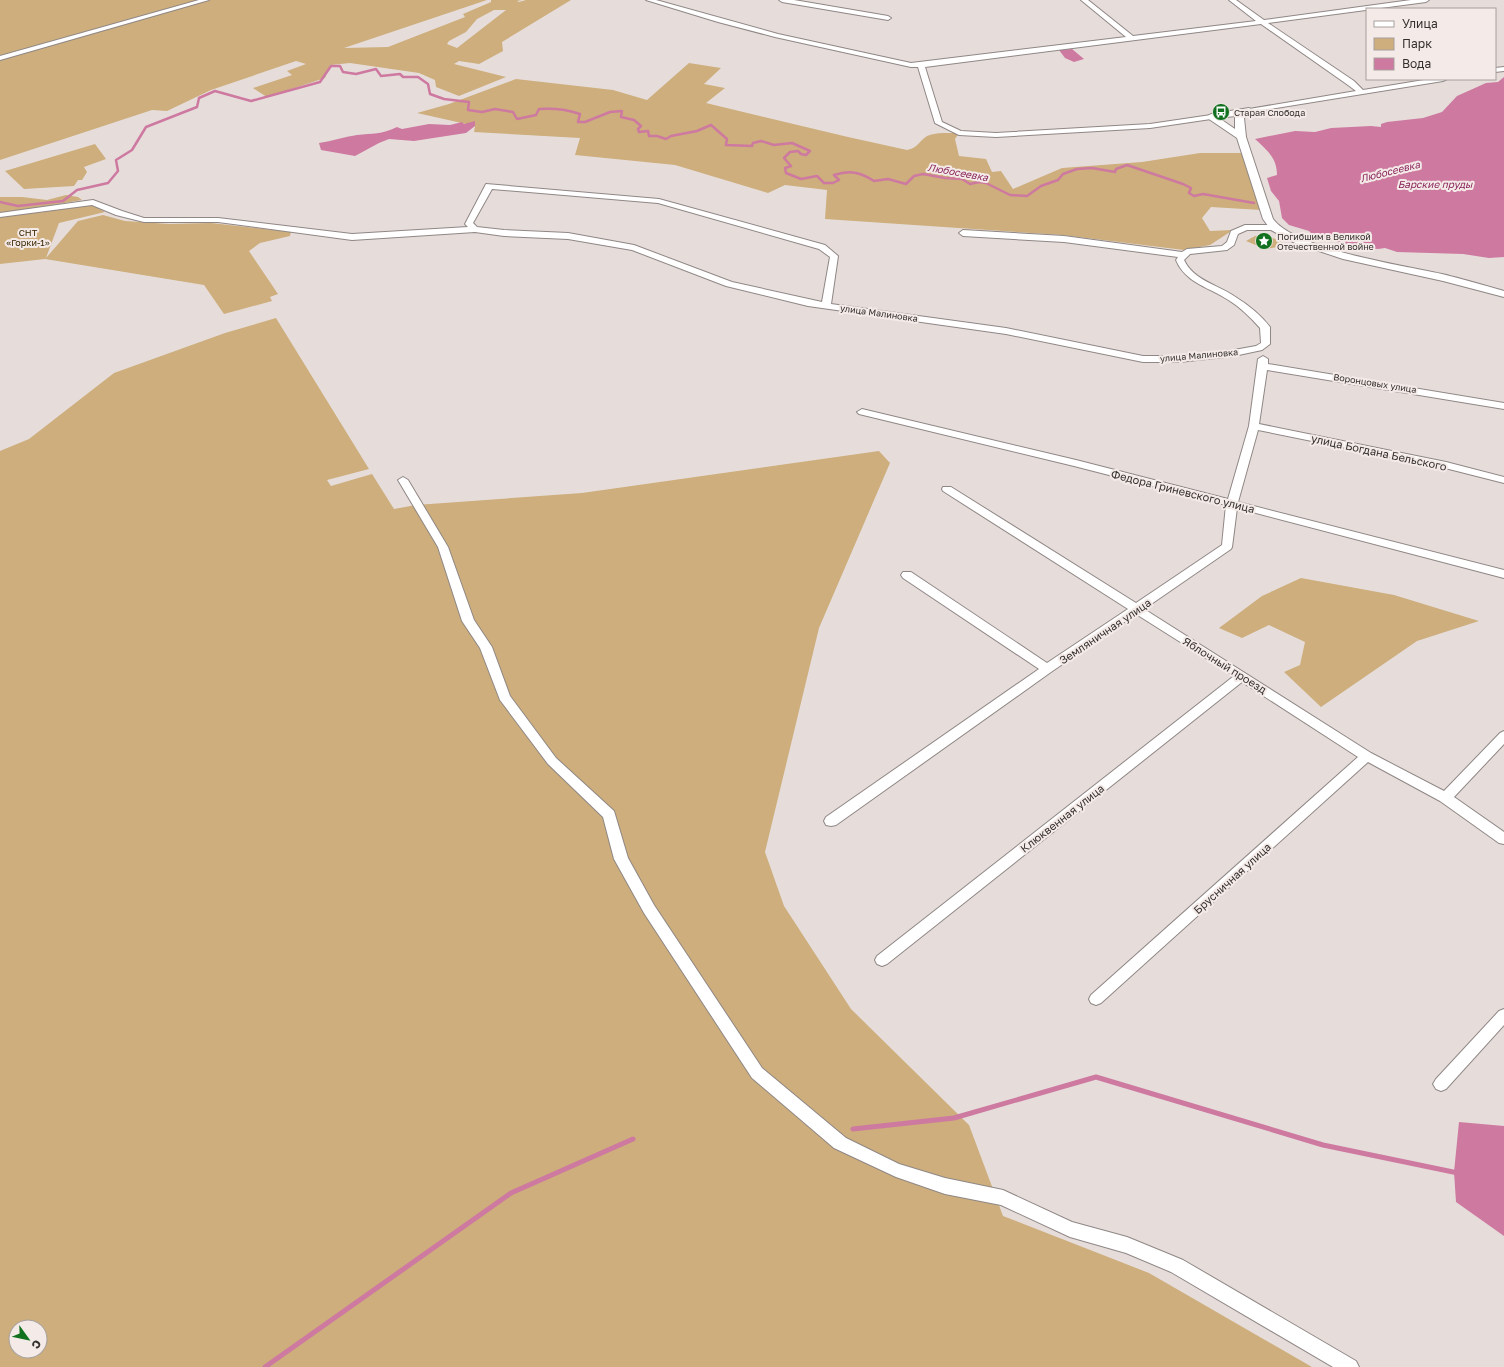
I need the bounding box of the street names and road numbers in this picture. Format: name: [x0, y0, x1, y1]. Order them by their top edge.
street label: улица Малиновка: [839, 302, 919, 324]
street label: улица Малиновка: [1159, 346, 1239, 364]
street label: Воронцовых улица: [1333, 371, 1417, 395]
street label: улица Богдана Бельского: [1310, 431, 1448, 473]
street label: Федора Гриневского улица: [1110, 467, 1256, 515]
street label: Земляничная улица: [1057, 595, 1153, 667]
street label: Яблочный проезд: [1181, 634, 1269, 696]
street label: Клюквенная улица: [1018, 781, 1106, 855]
street label: Брусничная улица: [1191, 840, 1273, 916]

